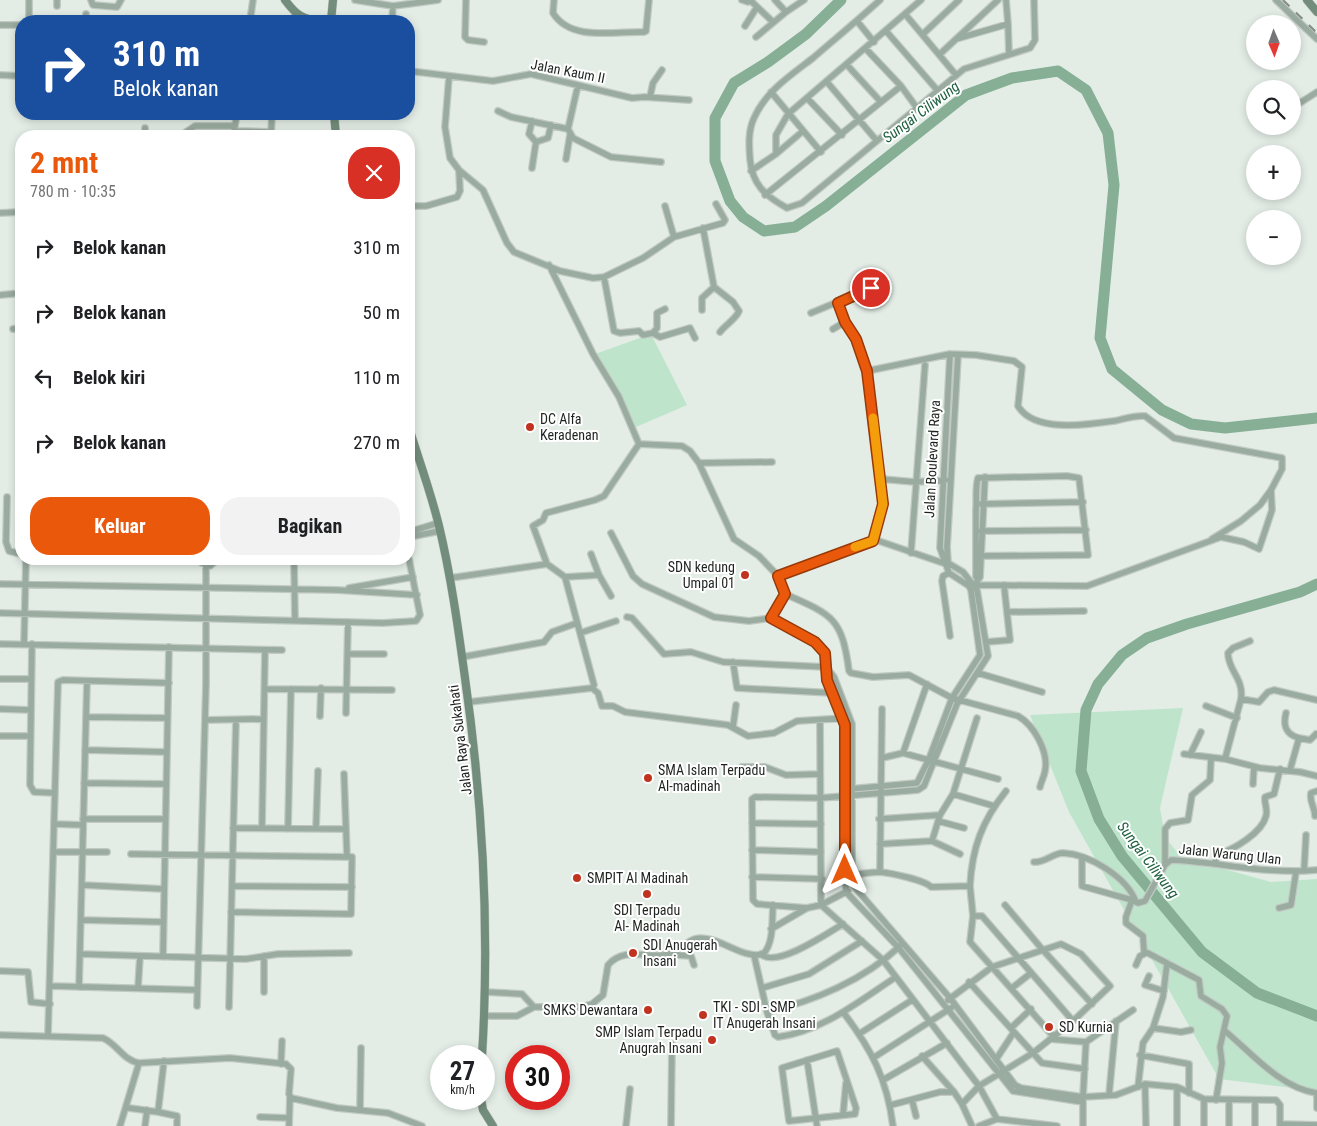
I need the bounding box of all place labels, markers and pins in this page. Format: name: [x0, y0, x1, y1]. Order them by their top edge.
pin: [850, 267, 892, 309]
place label: DC Alfa Keradenan: [540, 411, 599, 443]
marker: DC Alfa Keradenan: [524, 421, 536, 433]
place label: SDN kedung Umpal 01: [668, 559, 735, 591]
marker: SDN kedung Umpal 01: [739, 569, 751, 581]
place label: SMA Islam Terpadu Al-madinah: [658, 762, 765, 794]
marker: SMA Islam Terpadu Al-madinah: [642, 772, 654, 784]
place label: SMPIT Al Madinah: [587, 870, 688, 886]
marker: SMPIT Al Madinah: [571, 872, 583, 884]
marker: SDI Terpadu Al- Madinah: [641, 888, 653, 900]
place label: SDI Terpadu Al- Madinah: [614, 902, 680, 934]
place label: SDI Anugerah Insani: [643, 937, 718, 969]
marker: SDI Anugerah Insani: [627, 947, 639, 959]
place label: TKI - SDI - SMP IT Anugerah Insani: [713, 999, 816, 1031]
place label: SMKS Dewantara: [543, 1002, 638, 1018]
marker: SMKS Dewantara: [642, 1004, 654, 1016]
marker: TKI - SDI - SMP IT Anugerah Insani: [697, 1009, 709, 1021]
place label: SD Kurnia: [1059, 1019, 1113, 1035]
marker: SD Kurnia: [1043, 1021, 1055, 1033]
place label: SMP Islam Terpadu Anugrah Insani: [595, 1024, 702, 1056]
marker: SMP Islam Terpadu Anugrah Insani: [706, 1034, 718, 1046]

